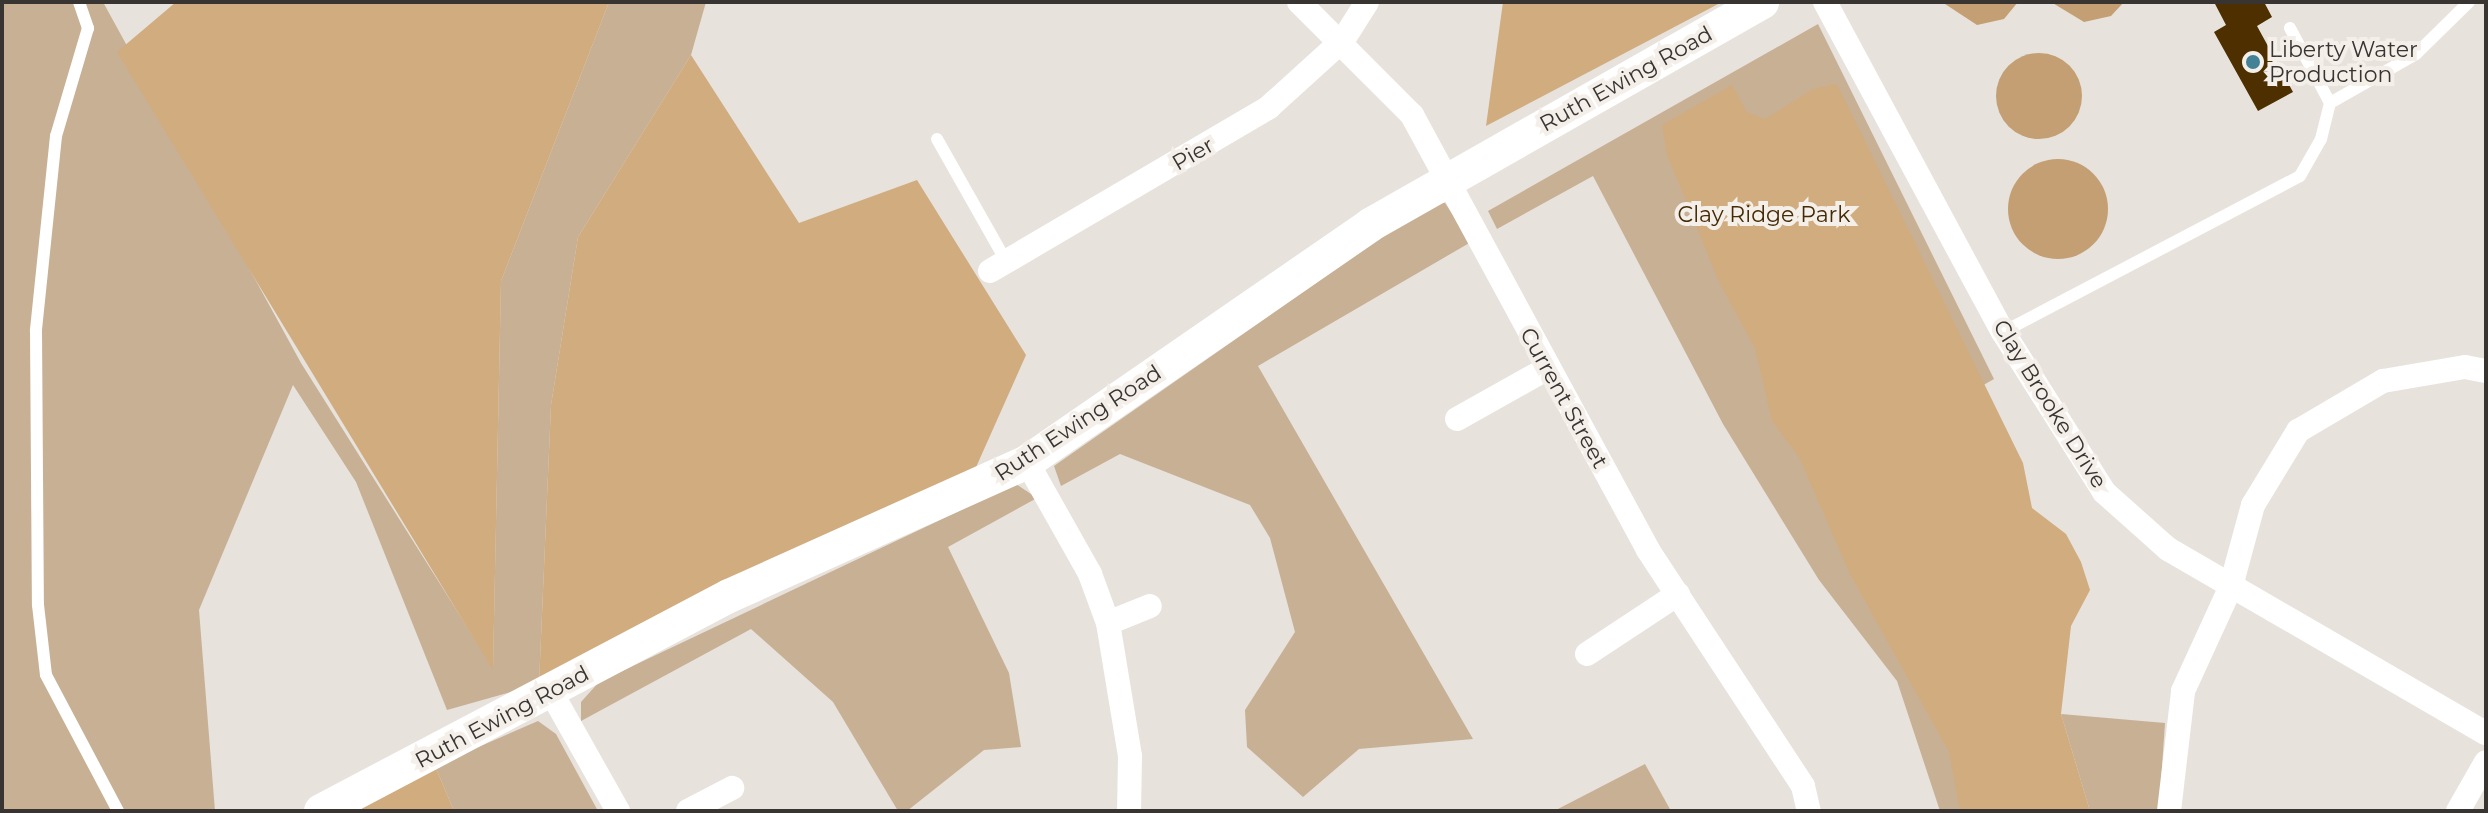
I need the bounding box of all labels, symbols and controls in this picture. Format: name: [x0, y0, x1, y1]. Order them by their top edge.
street label: Ruth Ewing Road: [1535, 21, 1717, 137]
place label: Liberty Water Production: [2269, 36, 2418, 88]
marker: Liberty Water Production: [2244, 53, 2262, 71]
street label: Pier: [1167, 132, 1219, 176]
park label: Clay Ridge Park: [1678, 202, 1850, 228]
street label: Clay Brooke Drive: [1987, 315, 2113, 493]
street label: Current Street: [1515, 323, 1613, 473]
street label: Ruth Ewing Road: [990, 359, 1166, 487]
street label: Ruth Ewing Road: [411, 660, 593, 774]

